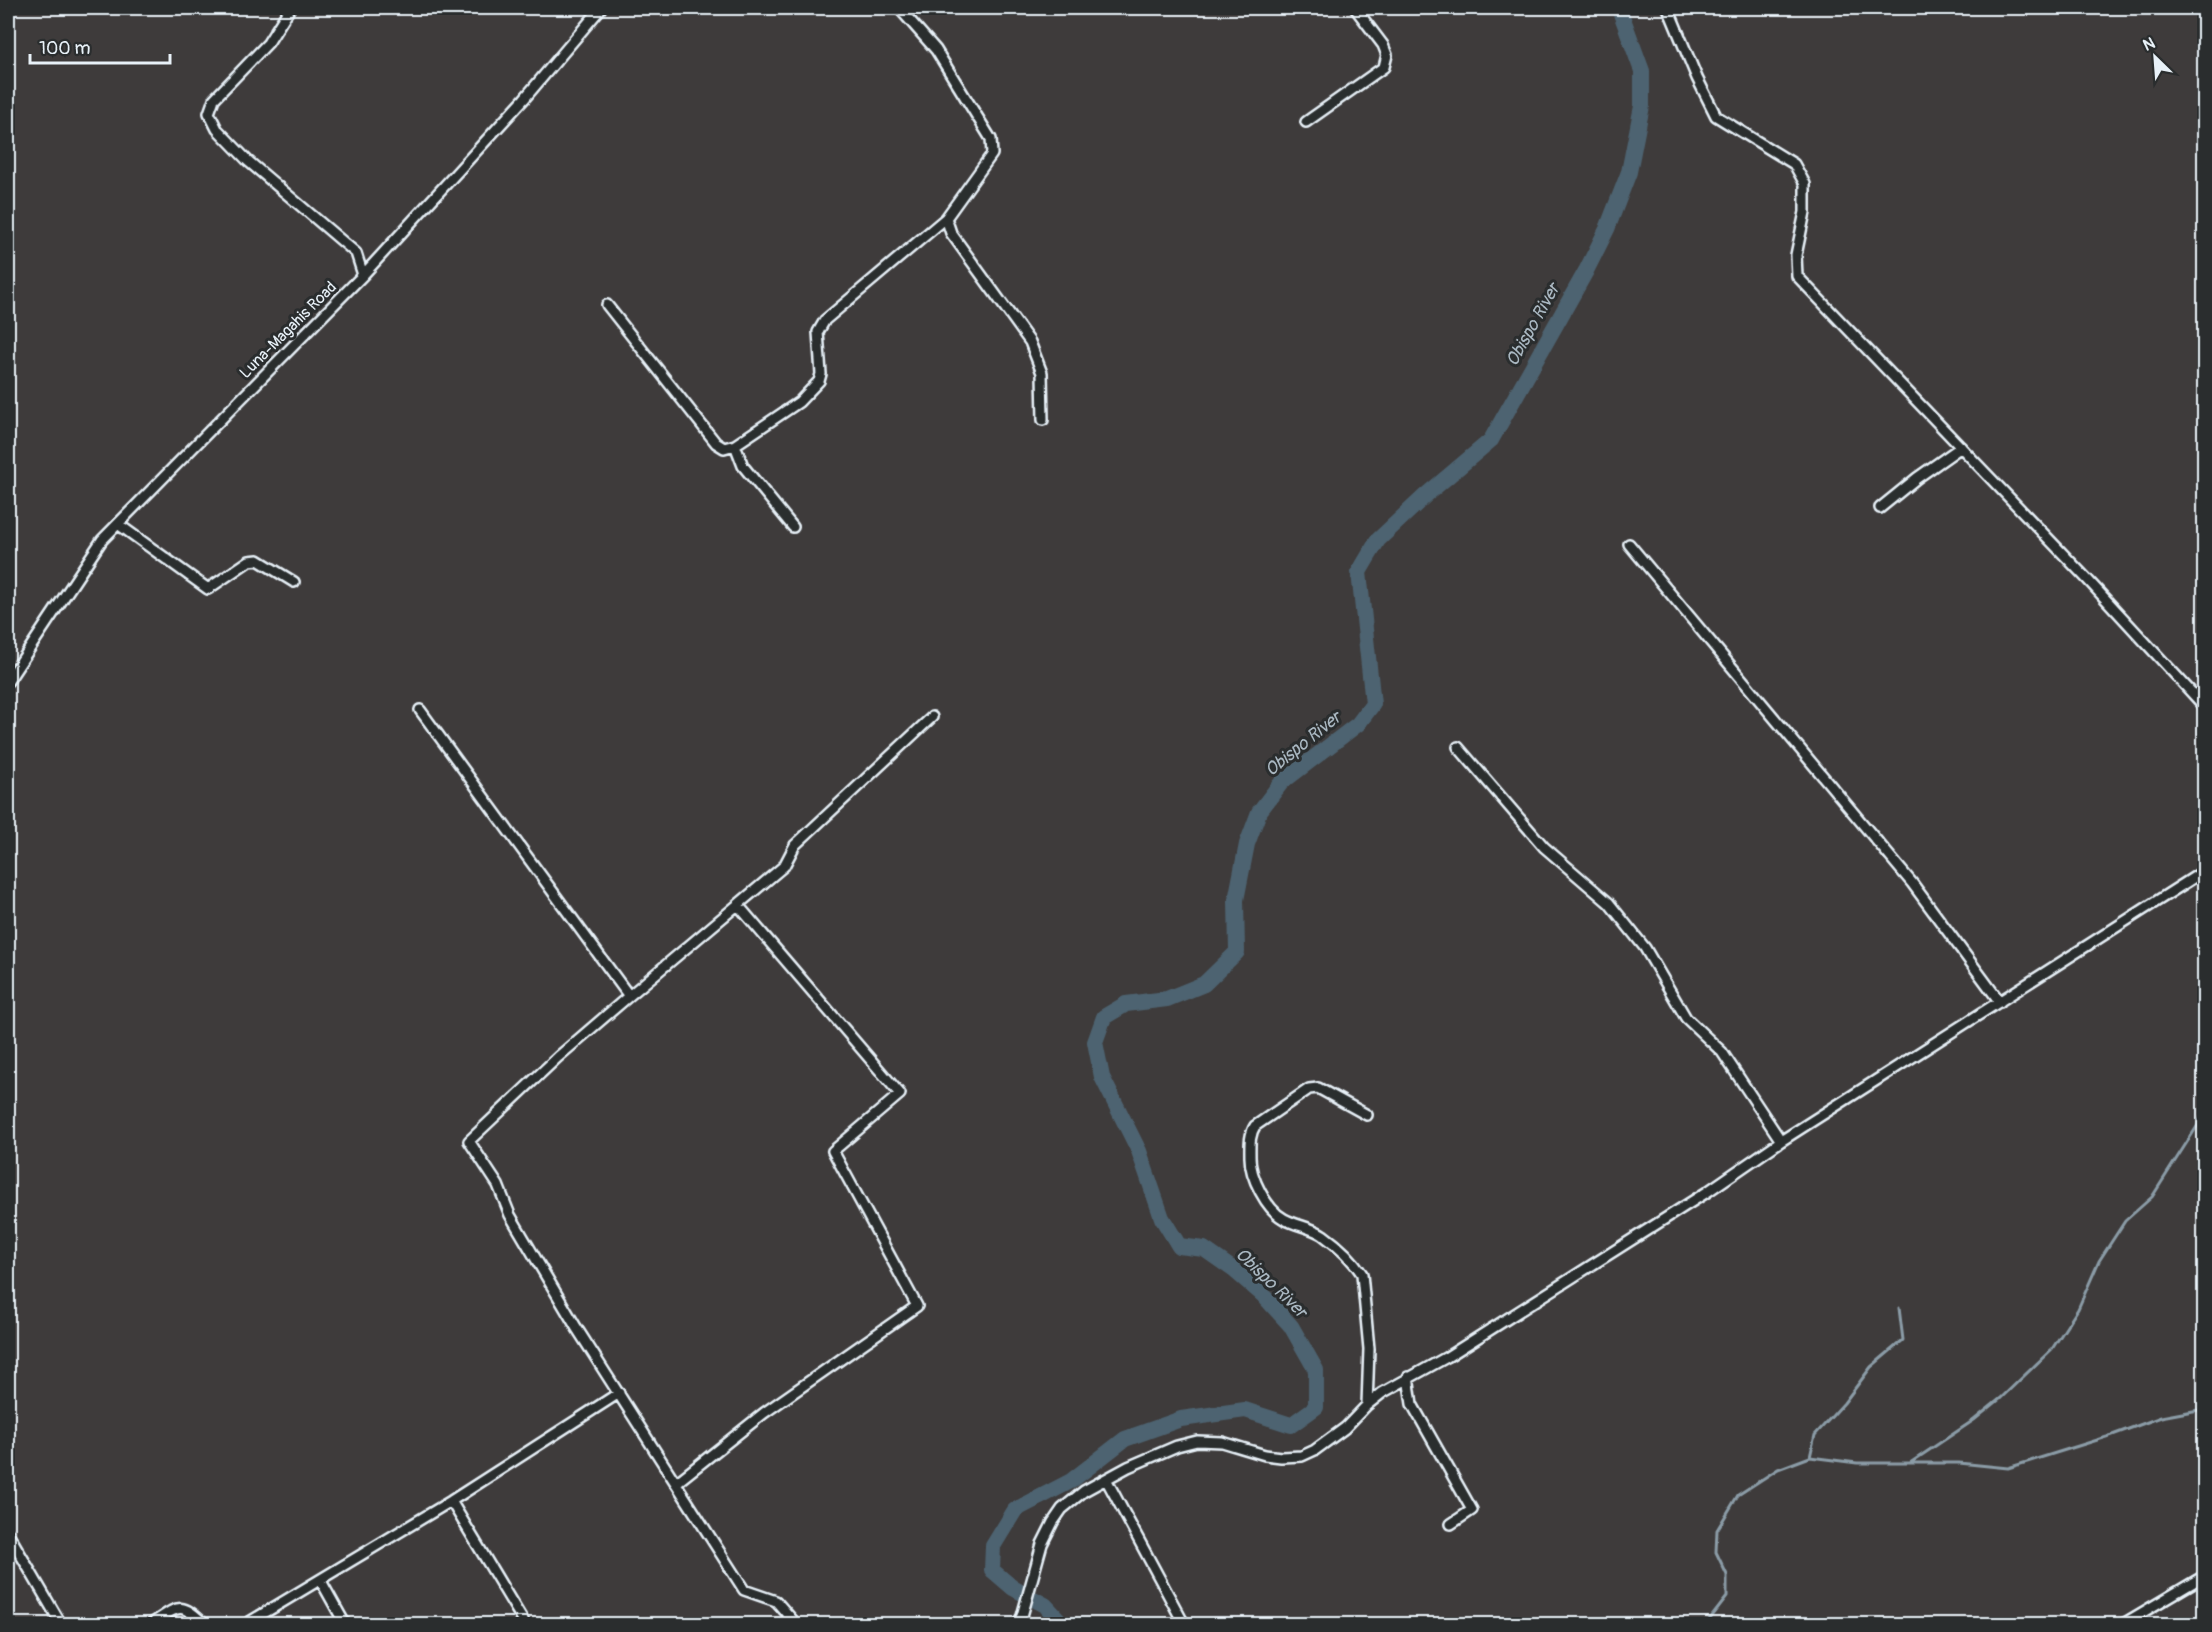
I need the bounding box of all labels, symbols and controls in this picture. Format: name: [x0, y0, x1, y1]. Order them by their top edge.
scale bar: [30, 27, 170, 65]
north arrow: [2125, 27, 2185, 87]
text: N: [2140, 33, 2158, 56]
text: 100 m: [39, 37, 91, 60]
street label: Luna-Magahis Road: [235, 277, 341, 383]
water label: Obispo River: [1501, 277, 1566, 370]
water label: Obispo River: [1260, 705, 1348, 782]
water label: Obispo River: [1230, 1243, 1314, 1325]

